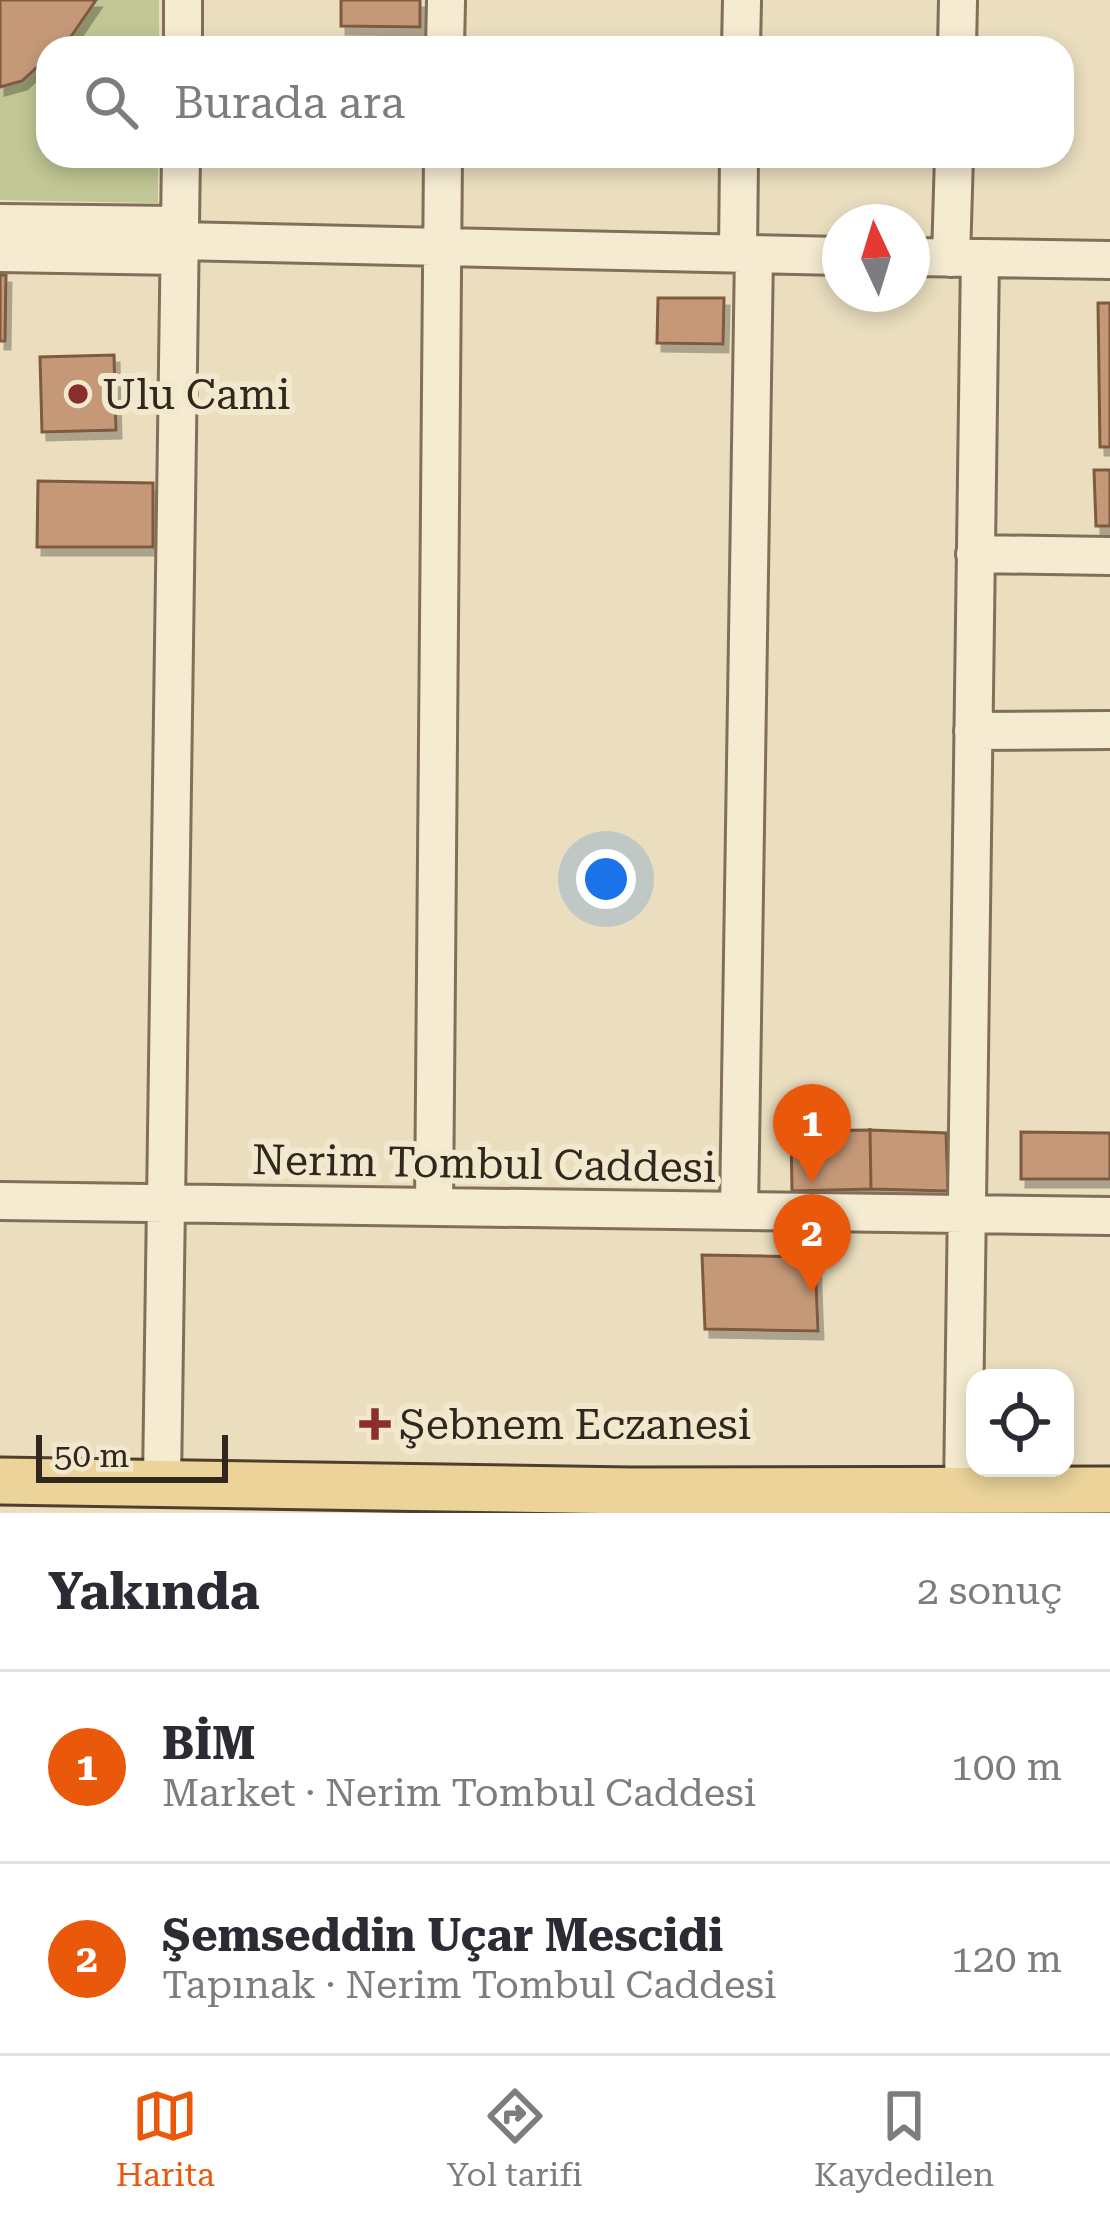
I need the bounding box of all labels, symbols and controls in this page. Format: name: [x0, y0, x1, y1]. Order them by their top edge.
search box: [36, 36, 1074, 168]
icon: search: [78, 69, 144, 135]
text: Burada ara: [174, 76, 405, 129]
north arrow: [822, 204, 930, 312]
place label: Ulu Cami: [102, 370, 290, 419]
marker: Ulu Cami: [65, 381, 91, 407]
your location: [576, 849, 636, 909]
pin: 1: [773, 1084, 851, 1183]
street label: Nerim Tombul Caddesi: [251, 1135, 717, 1192]
pin: 2: [773, 1194, 851, 1293]
map controls: [966, 1369, 1074, 1477]
button: locate: [966, 1369, 1074, 1477]
place label: Şebnem Eczanesi: [399, 1400, 751, 1449]
marker: Şebnem Eczanesi: [362, 1411, 388, 1437]
scale bar: [36, 1429, 228, 1482]
text: 50 m: [54, 1436, 129, 1475]
text: Yakında: [48, 1562, 260, 1621]
text: 2 sonuç: [917, 1568, 1062, 1614]
text: BİM: [162, 1717, 256, 1770]
text: 1: [76, 1744, 98, 1790]
text: 100 m: [951, 1744, 1062, 1790]
text: Market · Nerim Tombul Caddesi: [162, 1770, 756, 1816]
text: Şemseddin Uçar Mescidi: [162, 1909, 723, 1962]
text: 2: [76, 1936, 98, 1982]
text: 120 m: [951, 1936, 1062, 1982]
text: Tapınak · Nerim Tombul Caddesi: [162, 1962, 776, 2008]
tab: Harita: [116, 2083, 215, 2194]
tab: Yol tarifi: [446, 2083, 583, 2194]
tab: Kaydedilen: [814, 2083, 994, 2194]

